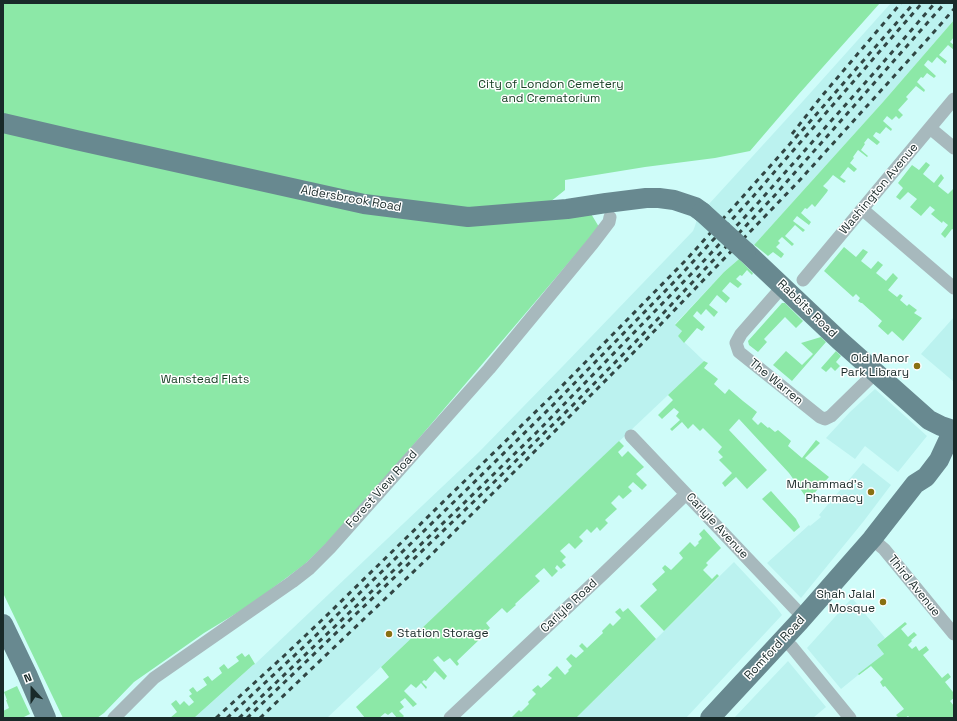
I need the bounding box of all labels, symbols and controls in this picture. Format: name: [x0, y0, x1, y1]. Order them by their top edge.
park label: City of London Cemetery and Crematorium: [478, 78, 624, 106]
street label: Washington Avenue: [837, 141, 921, 237]
street label: Aldersbrook Road: [300, 183, 402, 215]
street label: Rabbits Road: [774, 277, 840, 341]
place label: Old Manor Park Library: [841, 352, 909, 380]
street label: The Warren: [746, 356, 806, 408]
marker: Old Manor Park Library: [912, 361, 922, 371]
park label: Wanstead Flats: [161, 373, 249, 387]
street label: Forest View Road: [343, 447, 421, 531]
place label: Muhammad's Pharmacy: [787, 478, 863, 506]
marker: Muhammad's Pharmacy: [866, 487, 876, 497]
street label: Carlyle Avenue: [683, 490, 751, 562]
street label: Third Avenue: [885, 552, 943, 620]
street label: Carlyle Road: [538, 576, 600, 636]
place label: Shah Jalal Mosque: [816, 588, 875, 616]
marker: Shah Jalal Mosque: [878, 597, 888, 607]
street label: Romford Road: [742, 613, 808, 683]
place label: Station Storage: [397, 627, 489, 641]
marker: Station Storage: [384, 629, 394, 639]
north arrow: [12, 669, 52, 709]
text: N: [22, 670, 34, 686]

